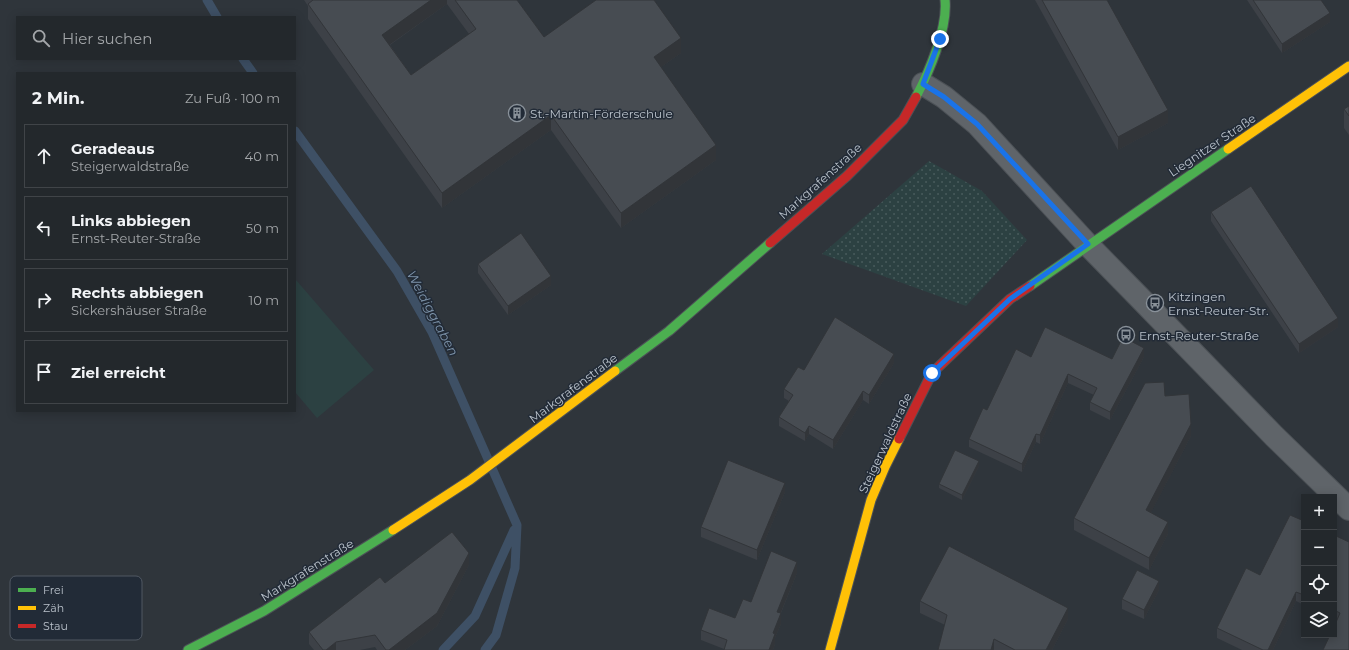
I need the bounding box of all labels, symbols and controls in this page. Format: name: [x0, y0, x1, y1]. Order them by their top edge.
search box: [16, 16, 296, 60]
icon: search: [30, 27, 52, 49]
text: Hier suchen: [62, 29, 152, 48]
route end: [931, 30, 949, 48]
text: 2 Min.: [32, 88, 84, 108]
text: Zu Fuß · 100 m: [185, 90, 280, 106]
building icon: St.-Martin-Förderschule: [507, 103, 527, 123]
place label: St.-Martin-Förderschule: [530, 106, 673, 121]
street label: Liegnitzer Straße: [1166, 110, 1258, 180]
text: Geradeaus: [71, 139, 154, 158]
street label: Markgrafenstraße: [775, 140, 865, 222]
icon: ahead: [33, 145, 55, 167]
text: 40 m: [245, 148, 279, 164]
text: Steigerwaldstraße: [71, 158, 189, 174]
text: Links abbiegen: [71, 211, 191, 230]
icon: left: [33, 217, 55, 239]
text: 50 m: [246, 220, 279, 236]
text: Ernst-Reuter-Straße: [71, 230, 201, 246]
water label: Weidiggraben: [404, 268, 462, 358]
text: Rechts abbiegen: [71, 283, 204, 302]
icon: right: [33, 289, 55, 311]
place label: Kitzingen Ernst-Reuter-Str.: [1168, 289, 1268, 318]
text: 10 m: [249, 292, 279, 308]
bus stop icon: Kitzingen Ernst-Reuter-Str.: [1145, 293, 1165, 313]
text: Sickershäuser Straße: [71, 302, 207, 318]
bus stop icon: Ernst-Reuter-Straße: [1116, 325, 1136, 345]
place label: Ernst-Reuter-Straße: [1139, 328, 1259, 343]
street label: Markgrafenstraße: [526, 350, 620, 426]
icon: arrive: [33, 361, 55, 383]
text: Ziel erreicht: [71, 363, 166, 382]
route start: [923, 364, 941, 382]
street label: Steigerwaldstraße: [855, 390, 915, 496]
map controls: [1301, 494, 1337, 638]
button: +: [1301, 494, 1337, 530]
button: −: [1301, 530, 1337, 566]
street label: Markgrafenstraße: [258, 535, 356, 605]
button: locate: [1301, 566, 1337, 602]
legend: [10, 576, 142, 640]
text: Frei: [43, 583, 64, 597]
text: Zäh: [43, 601, 64, 615]
button: layers: [1301, 602, 1337, 638]
text: Stau: [43, 619, 68, 633]

